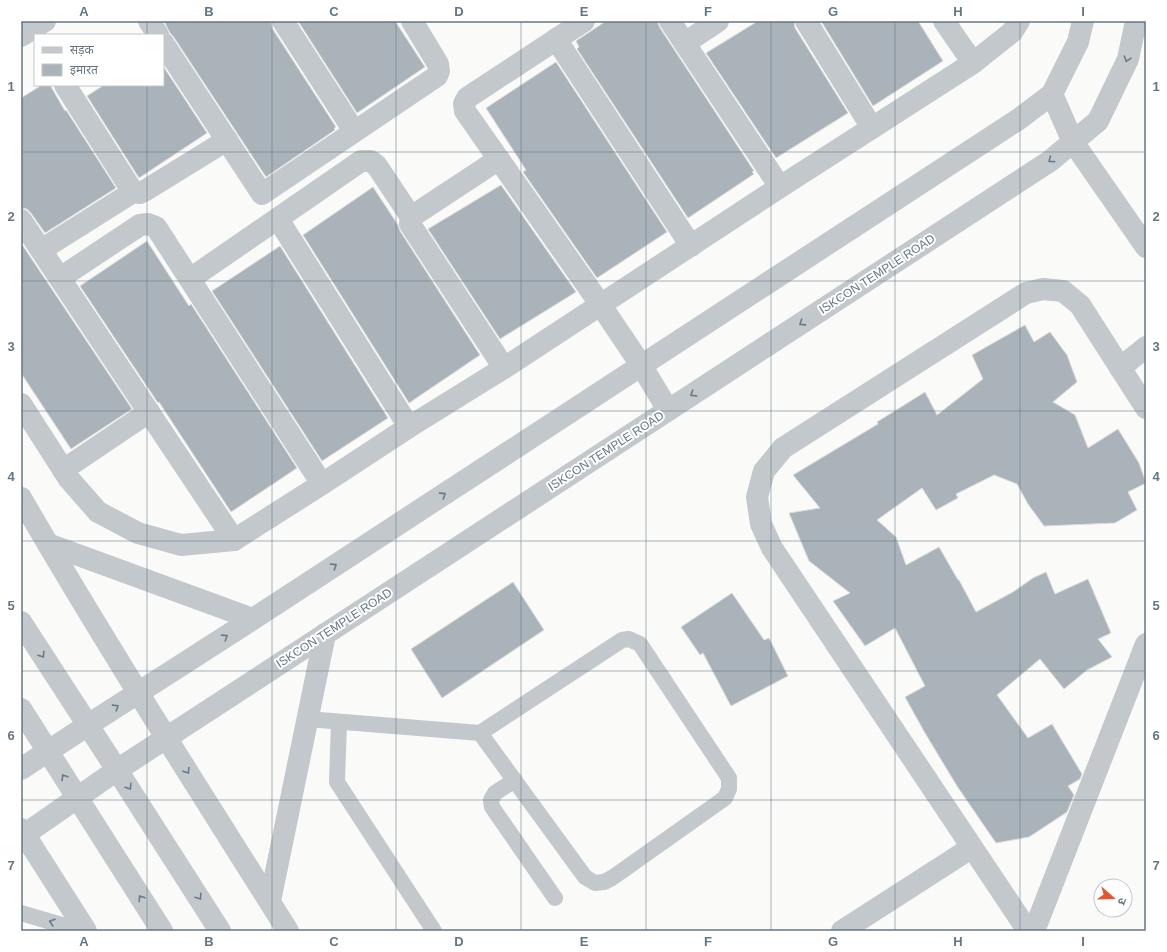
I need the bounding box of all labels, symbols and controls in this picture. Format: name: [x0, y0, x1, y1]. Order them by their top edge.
text: A: [79, 4, 89, 19]
text: B: [204, 4, 214, 19]
text: C: [329, 4, 339, 19]
text: D: [454, 4, 464, 19]
text: E: [580, 4, 589, 19]
text: F: [704, 4, 712, 19]
text: G: [828, 4, 838, 19]
text: H: [953, 4, 963, 19]
text: I: [1081, 4, 1085, 19]
legend: [34, 34, 164, 86]
text: सड़क: [70, 43, 95, 57]
one-way arrow: [1124, 55, 1132, 62]
text: इमारत: [70, 63, 99, 77]
text: 1: [7, 79, 15, 94]
text: 1: [1152, 79, 1160, 94]
one-way arrow: [1048, 155, 1055, 162]
text: 2: [7, 209, 15, 224]
text: 2: [1152, 209, 1160, 224]
street label: ISKCON TEMPLE ROAD: [817, 231, 938, 317]
one-way arrow: [799, 318, 806, 326]
text: 3: [7, 339, 15, 354]
text: 3: [1152, 339, 1160, 354]
one-way arrow: [690, 389, 697, 397]
street label: ISKCON TEMPLE ROAD: [546, 408, 667, 494]
text: 4: [7, 469, 15, 484]
text: 4: [1152, 469, 1160, 484]
one-way arrow: [439, 492, 446, 499]
one-way arrow: [330, 564, 337, 571]
street label: ISKCON TEMPLE ROAD: [274, 585, 395, 671]
text: 5: [7, 598, 15, 613]
text: 5: [1152, 598, 1160, 613]
one-way arrow: [221, 635, 228, 642]
one-way arrow: [38, 651, 45, 658]
one-way arrow: [112, 704, 119, 712]
text: 6: [7, 728, 15, 743]
text: 6: [1152, 728, 1160, 743]
one-way arrow: [182, 766, 189, 773]
one-way arrow: [61, 774, 69, 781]
one-way arrow: [124, 783, 131, 790]
text: 7: [7, 858, 15, 873]
text: 7: [1152, 858, 1160, 873]
north arrow: [1093, 878, 1133, 918]
one-way arrow: [194, 893, 201, 900]
one-way arrow: [139, 895, 146, 902]
text: उ: [1115, 896, 1129, 907]
one-way arrow: [48, 918, 55, 927]
text: A: [79, 934, 89, 949]
text: B: [204, 934, 214, 949]
text: C: [329, 934, 339, 949]
text: D: [454, 934, 464, 949]
text: E: [580, 934, 589, 949]
text: F: [704, 934, 712, 949]
text: G: [828, 934, 838, 949]
text: H: [953, 934, 963, 949]
text: I: [1081, 934, 1085, 949]

